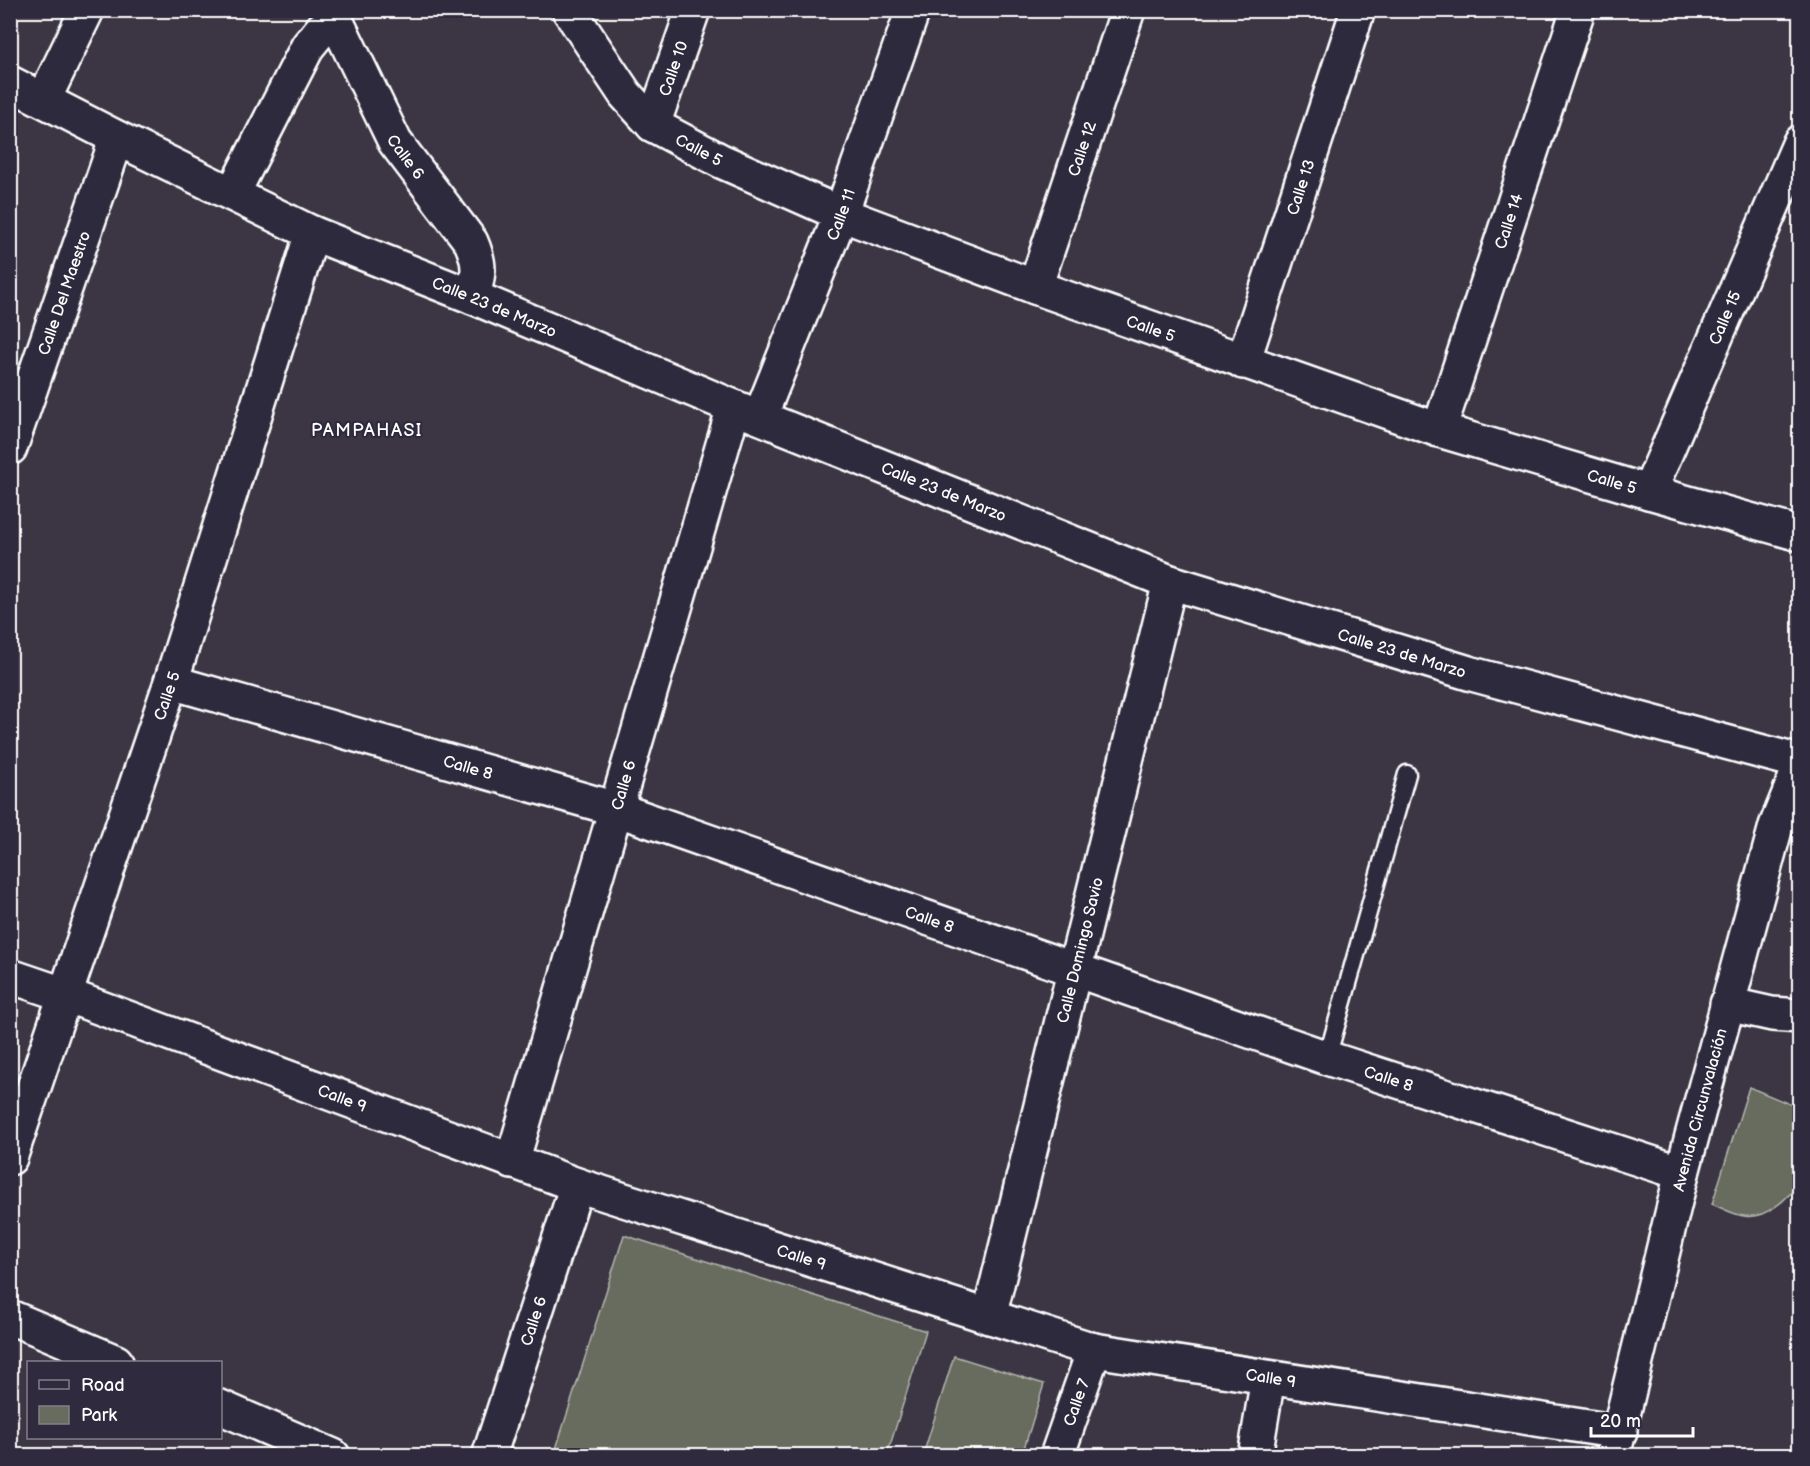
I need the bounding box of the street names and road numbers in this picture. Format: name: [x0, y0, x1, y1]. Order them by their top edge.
street label: Calle 10: [656, 39, 692, 99]
street label: Calle 12: [1065, 119, 1101, 179]
street label: Calle 5: [672, 131, 725, 171]
street label: Calle 6: [382, 132, 428, 184]
street label: Calle 13: [1284, 157, 1320, 218]
street label: Calle 11: [823, 187, 860, 244]
street label: Calle 14: [1492, 191, 1528, 252]
street label: Calle Del Maestro: [35, 229, 95, 358]
street label: Calle 23 de Marzo: [429, 274, 559, 342]
street label: Calle 15: [1706, 288, 1746, 348]
street label: Calle 5: [1123, 312, 1177, 347]
street label: Calle 23 de Marzo: [878, 459, 1009, 526]
street label: Calle 5: [1585, 466, 1638, 499]
street label: Calle 23 de Marzo: [1335, 626, 1468, 683]
street label: Calle 5: [151, 669, 185, 723]
street label: Calle 8: [441, 752, 495, 784]
street label: Calle 6: [608, 758, 641, 813]
street label: Calle Domingo Savio: [1054, 875, 1108, 1025]
street label: Calle 8: [902, 903, 956, 938]
street label: Avenida Circunvalación: [1670, 1026, 1732, 1194]
street label: Calle 8: [1361, 1063, 1415, 1096]
street label: Calle 9: [315, 1081, 369, 1117]
street label: Calle 9: [774, 1241, 828, 1275]
street label: Calle 6: [517, 1294, 551, 1349]
street label: Calle 9: [1244, 1366, 1297, 1392]
street label: Calle 7: [1060, 1376, 1094, 1429]

